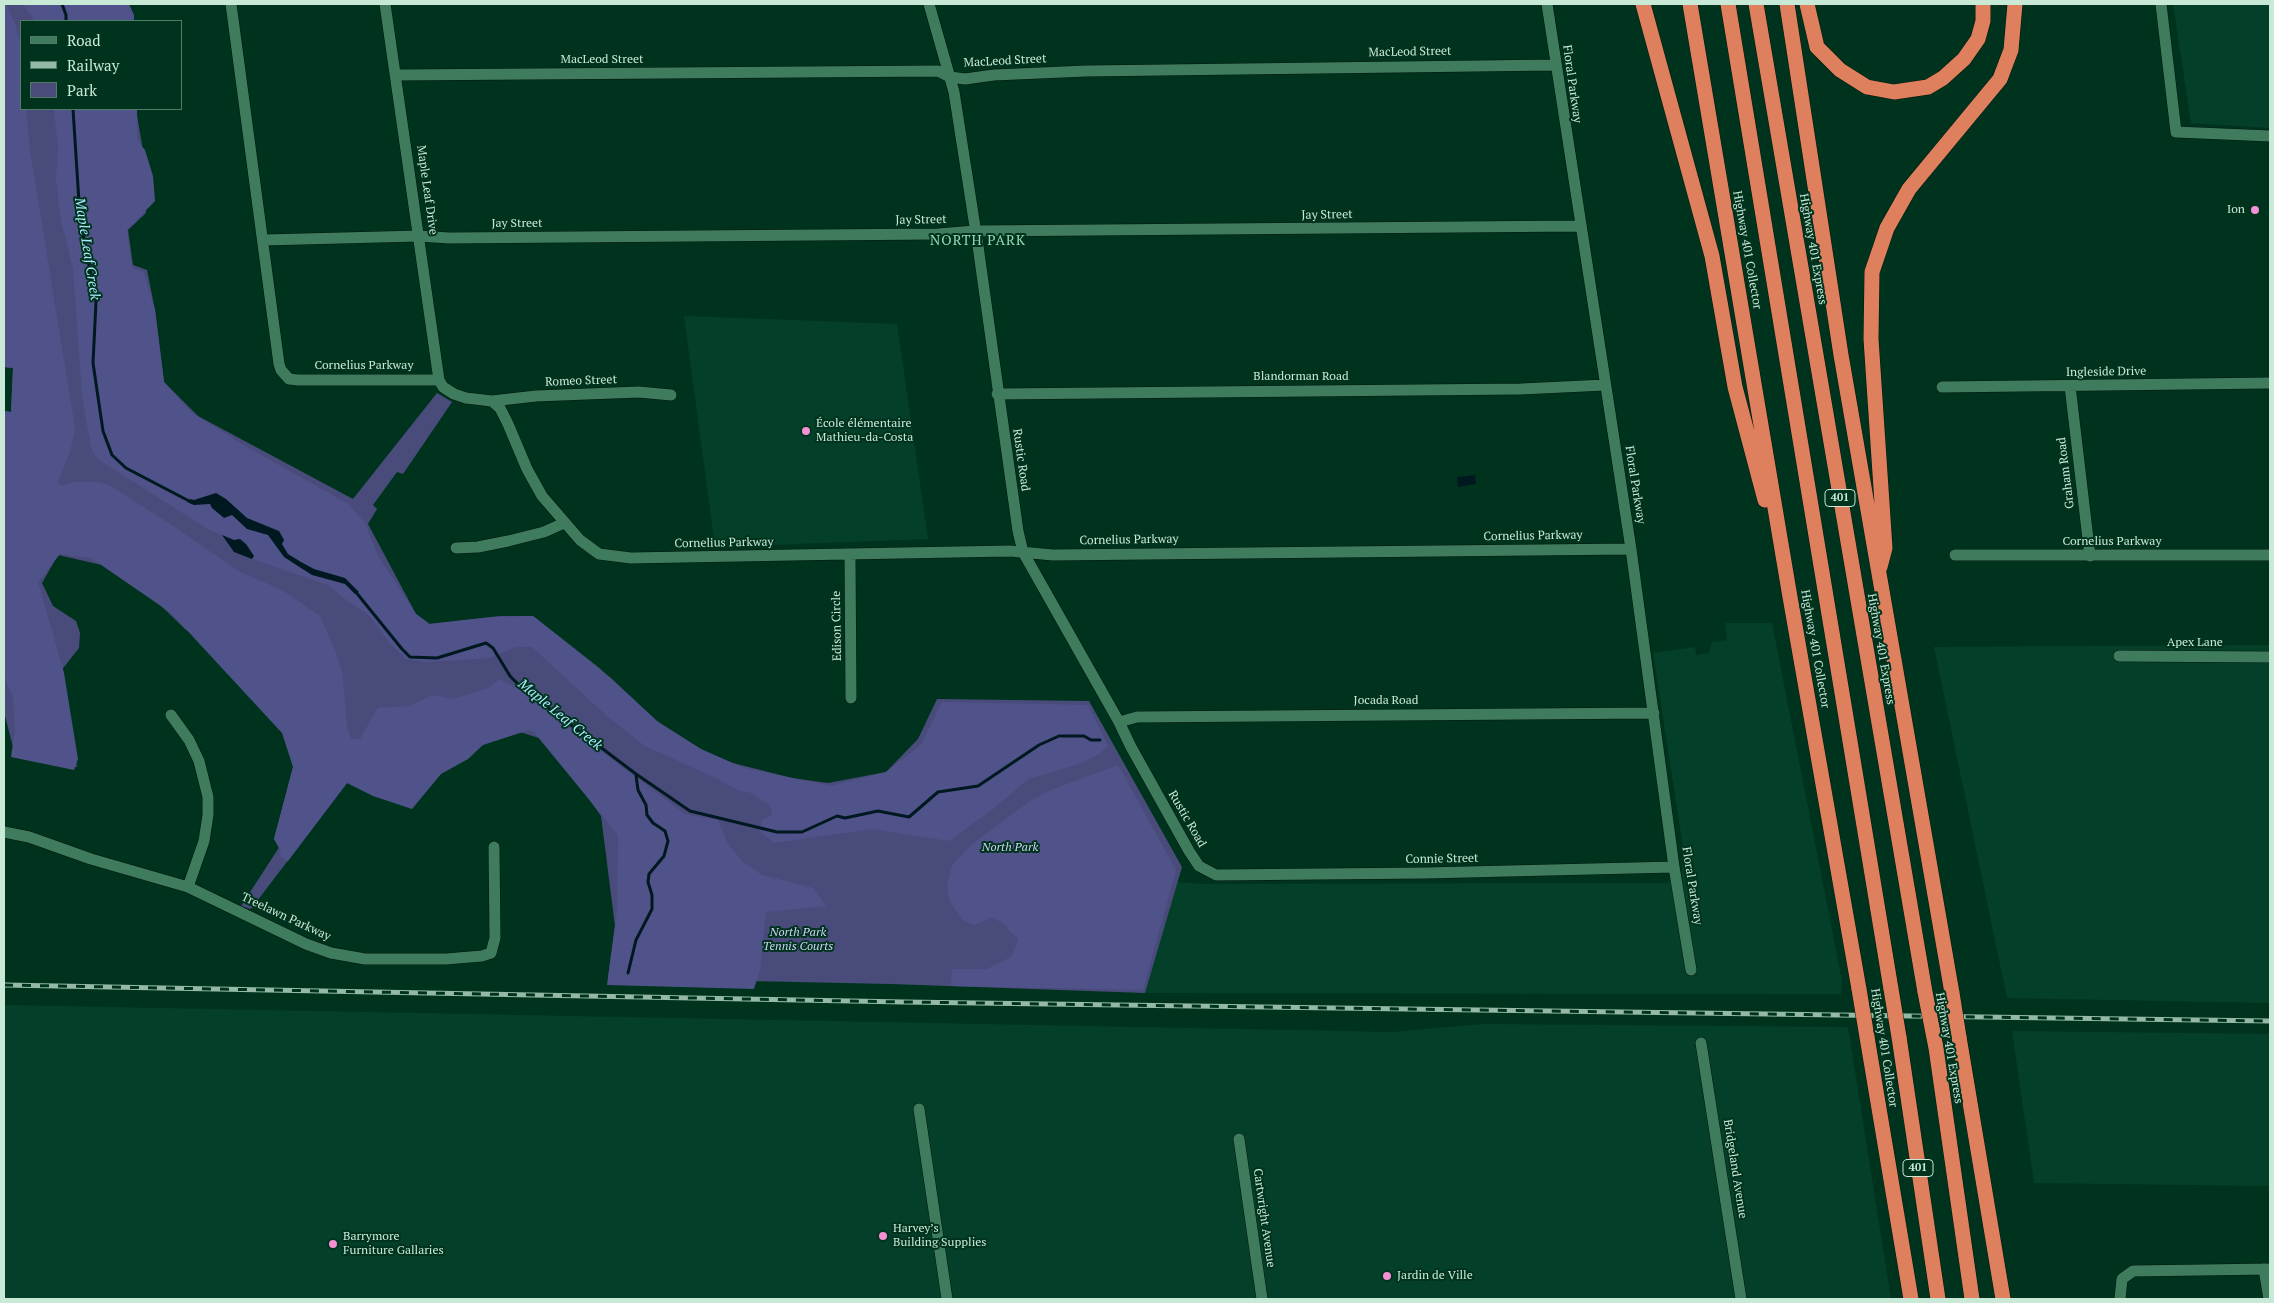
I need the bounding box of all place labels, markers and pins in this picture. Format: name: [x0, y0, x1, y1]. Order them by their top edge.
place label: Ion: [2227, 203, 2245, 217]
marker: Ion: [2249, 204, 2261, 216]
place label: École élémentaire Mathieu-da-Costa: [816, 417, 913, 445]
marker: École élémentaire Mathieu-da-Costa: [800, 425, 812, 437]
place label: Harvey’s Building Supplies: [893, 1222, 986, 1250]
place label: Barrymore Furniture Gallaries: [343, 1230, 444, 1258]
marker: Harvey’s Building Supplies: [877, 1230, 889, 1242]
marker: Barrymore Furniture Gallaries: [327, 1238, 339, 1250]
place label: Jardin de Ville: [1397, 1269, 1473, 1283]
marker: Jardin de Ville: [1381, 1270, 1393, 1282]

